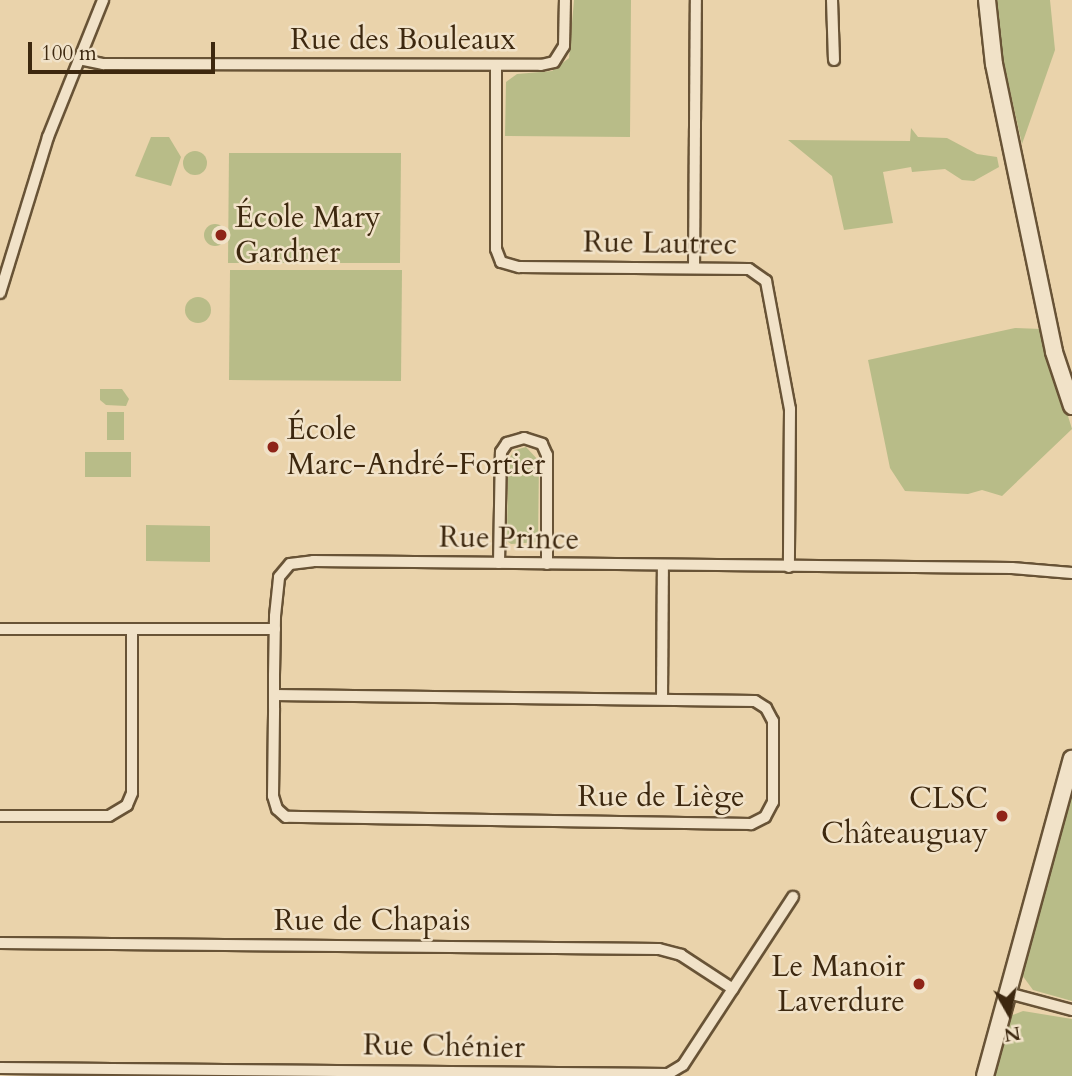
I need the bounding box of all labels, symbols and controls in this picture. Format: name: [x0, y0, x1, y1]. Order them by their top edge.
street label: Rue des Bouleaux: [290, 22, 516, 58]
scale bar: [32, 28, 219, 72]
text: 100 m: [41, 39, 97, 68]
place label: École Mary Gardner: [235, 200, 381, 270]
street label: Rue Lautrec: [583, 225, 737, 263]
marker: École Mary Gardner: [213, 227, 229, 243]
place label: École Marc-André-Fortier: [287, 412, 545, 482]
marker: École Marc-André-Fortier: [265, 439, 281, 455]
street label: Rue Prince: [438, 520, 580, 558]
street label: Rue de Liège: [577, 779, 745, 815]
place label: CLSC Châteauguay: [821, 781, 988, 852]
marker: CLSC Châteauguay: [994, 808, 1010, 824]
street label: Rue de Chapais: [274, 903, 470, 939]
place label: Le Manoir Laverdure: [771, 949, 905, 1020]
marker: Le Manoir Laverdure: [911, 976, 927, 992]
north arrow: [974, 978, 1044, 1048]
text: N: [1002, 1020, 1022, 1048]
street label: Rue Chénier: [363, 1028, 525, 1066]

